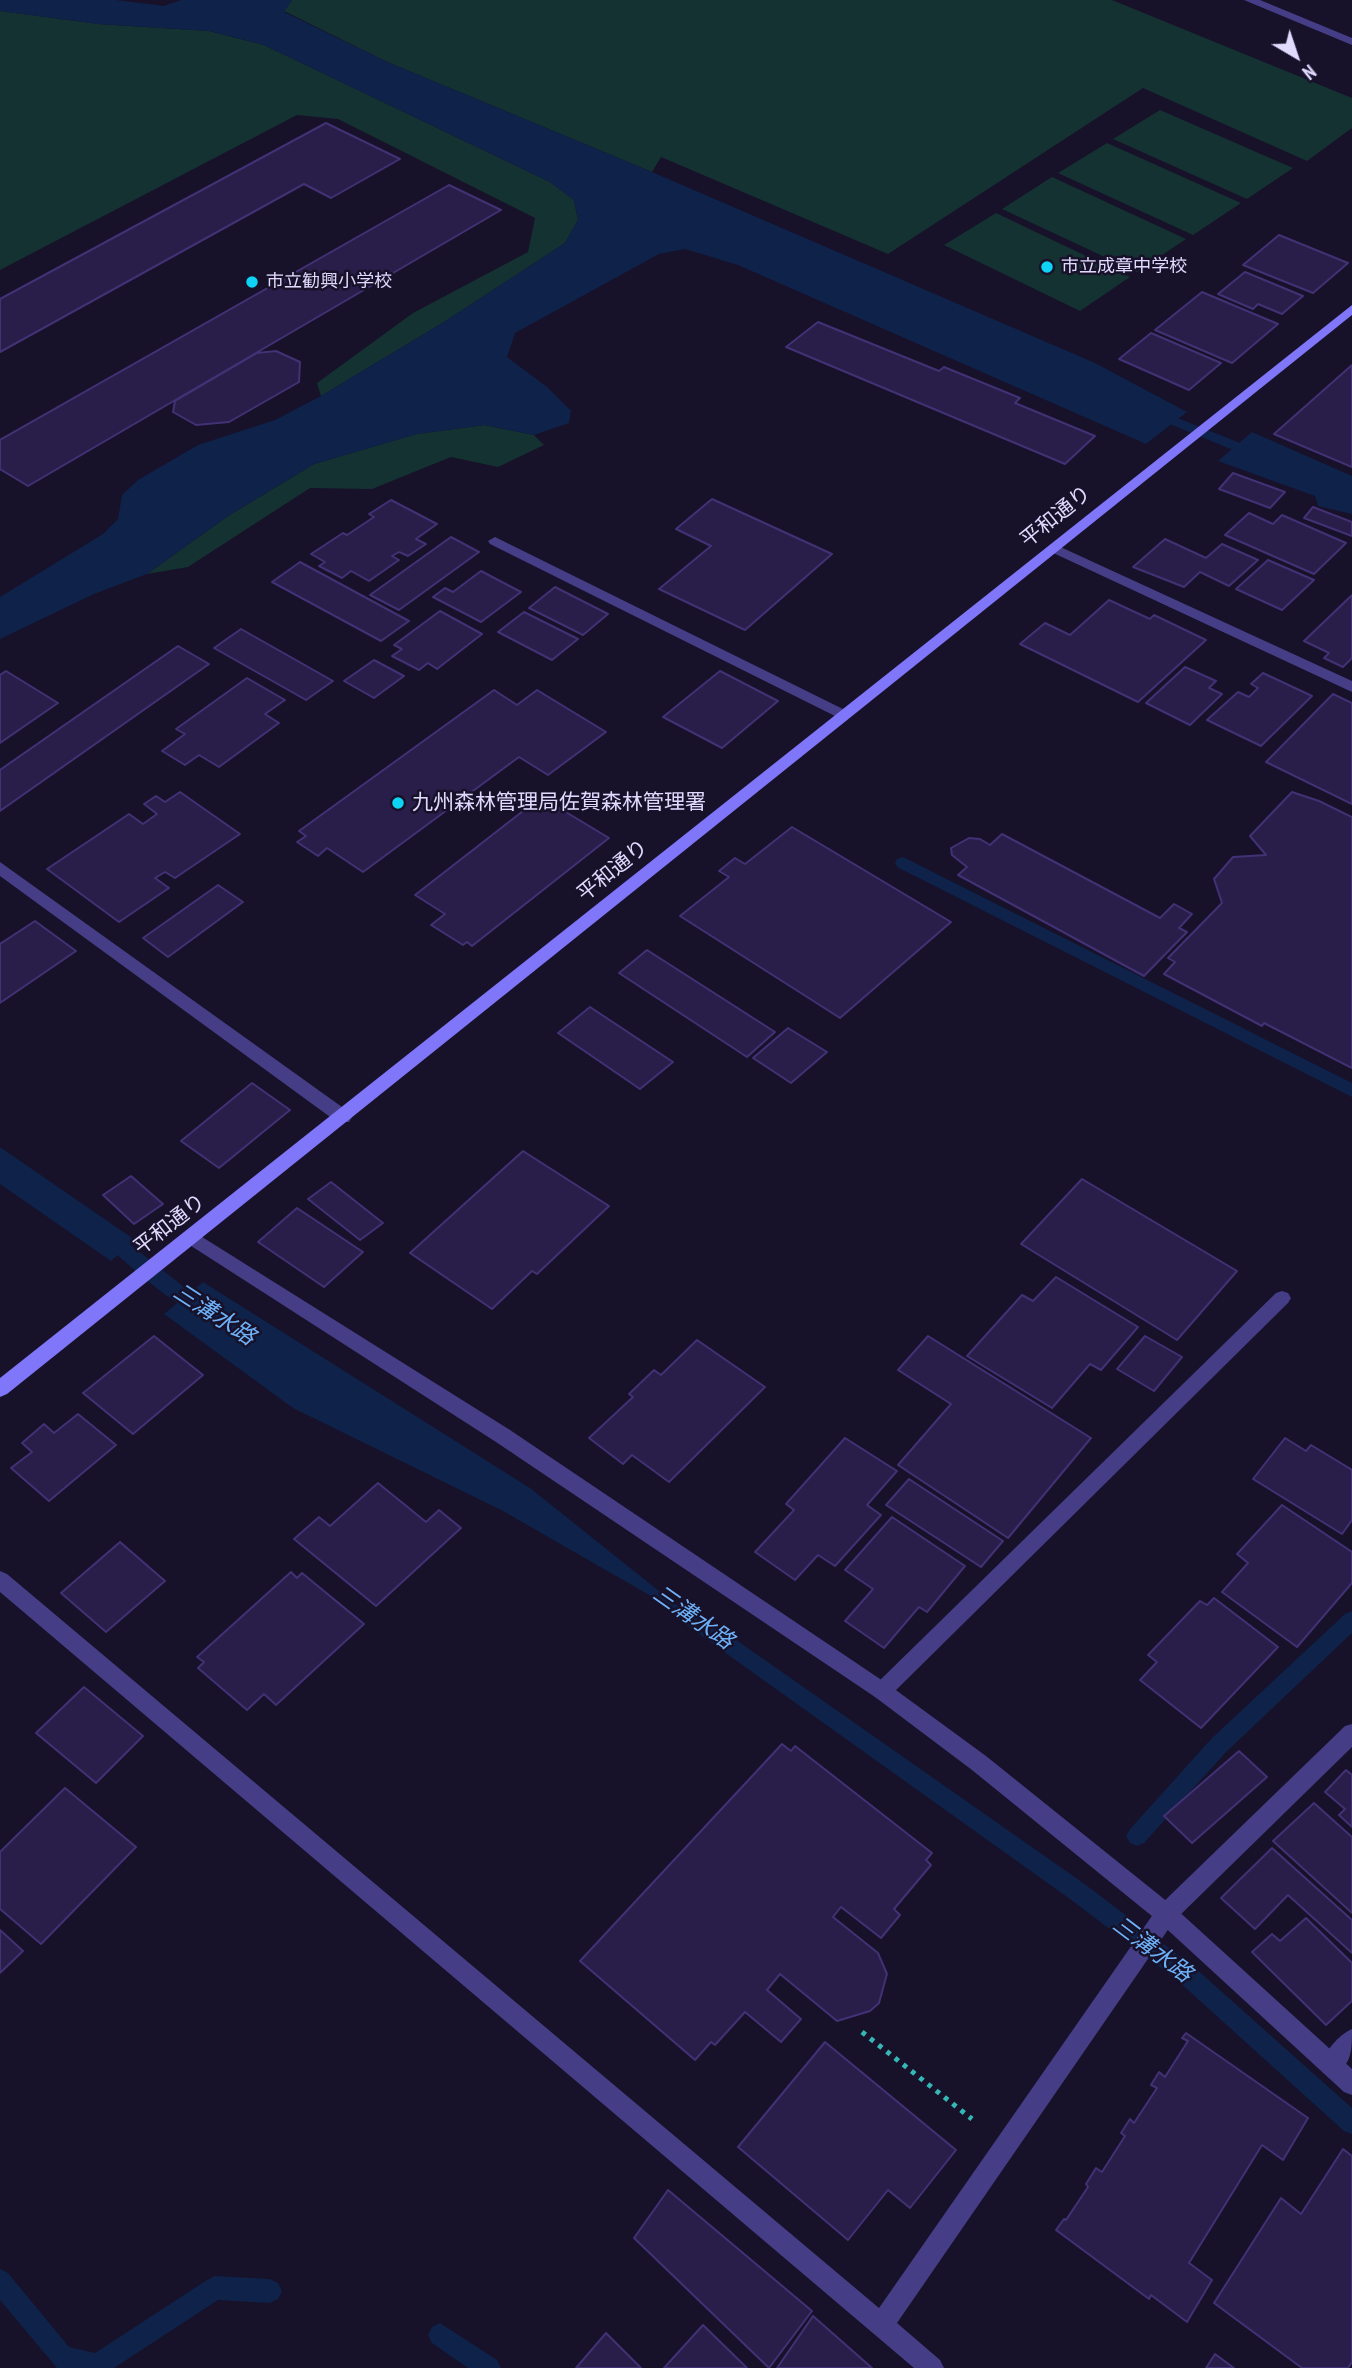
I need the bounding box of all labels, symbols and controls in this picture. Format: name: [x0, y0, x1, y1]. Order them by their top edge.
north arrow: [1261, 21, 1331, 91]
text: N: [1298, 60, 1321, 85]
place label: 市立成章中学校: [1061, 256, 1187, 278]
marker: 市立成章中学校: [1039, 259, 1055, 275]
place label: 市立勧興小学校: [266, 271, 392, 293]
marker: 市立勧興小学校: [244, 274, 260, 290]
street label: 平和通り: [1015, 481, 1097, 553]
place label: 九州森林管理局佐賀森林管理署: [412, 790, 706, 816]
marker: 九州森林管理局佐賀森林管理署: [390, 795, 406, 811]
street label: 平和通り: [572, 835, 654, 907]
street label: 平和通り: [129, 1189, 211, 1261]
water label: 三溝水路: [168, 1278, 260, 1352]
water label: 三溝水路: [647, 1580, 739, 1656]
water label: 三溝水路: [1107, 1911, 1197, 1989]

